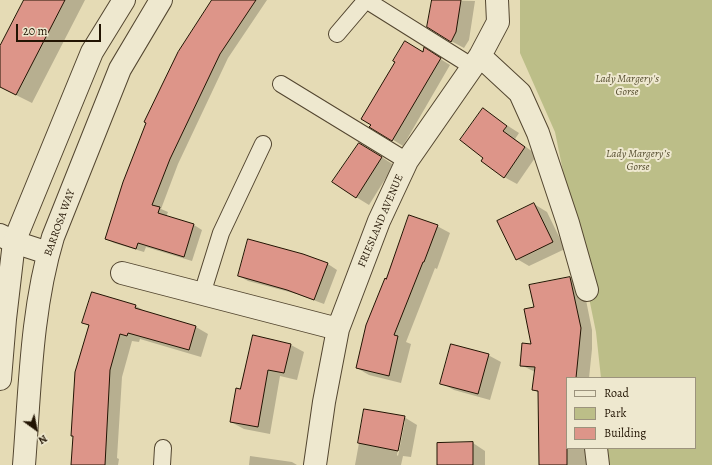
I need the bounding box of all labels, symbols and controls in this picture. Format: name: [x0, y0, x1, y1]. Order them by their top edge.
scale bar: [18, 16, 103, 42]
text: 20 m: [23, 23, 47, 39]
park label: Lady Margery's Gorse: [595, 72, 659, 98]
park label: Lady Margery’s Gorse: [606, 147, 670, 173]
street label: FRIESLAND AVENUE: [355, 172, 407, 270]
street label: BARROSA WAY: [42, 188, 78, 258]
legend: [566, 377, 696, 449]
text: Road: [604, 385, 629, 401]
text: Park: [604, 405, 627, 421]
north arrow: [16, 409, 56, 449]
text: Building: [604, 425, 646, 441]
text: N: [35, 431, 50, 448]

